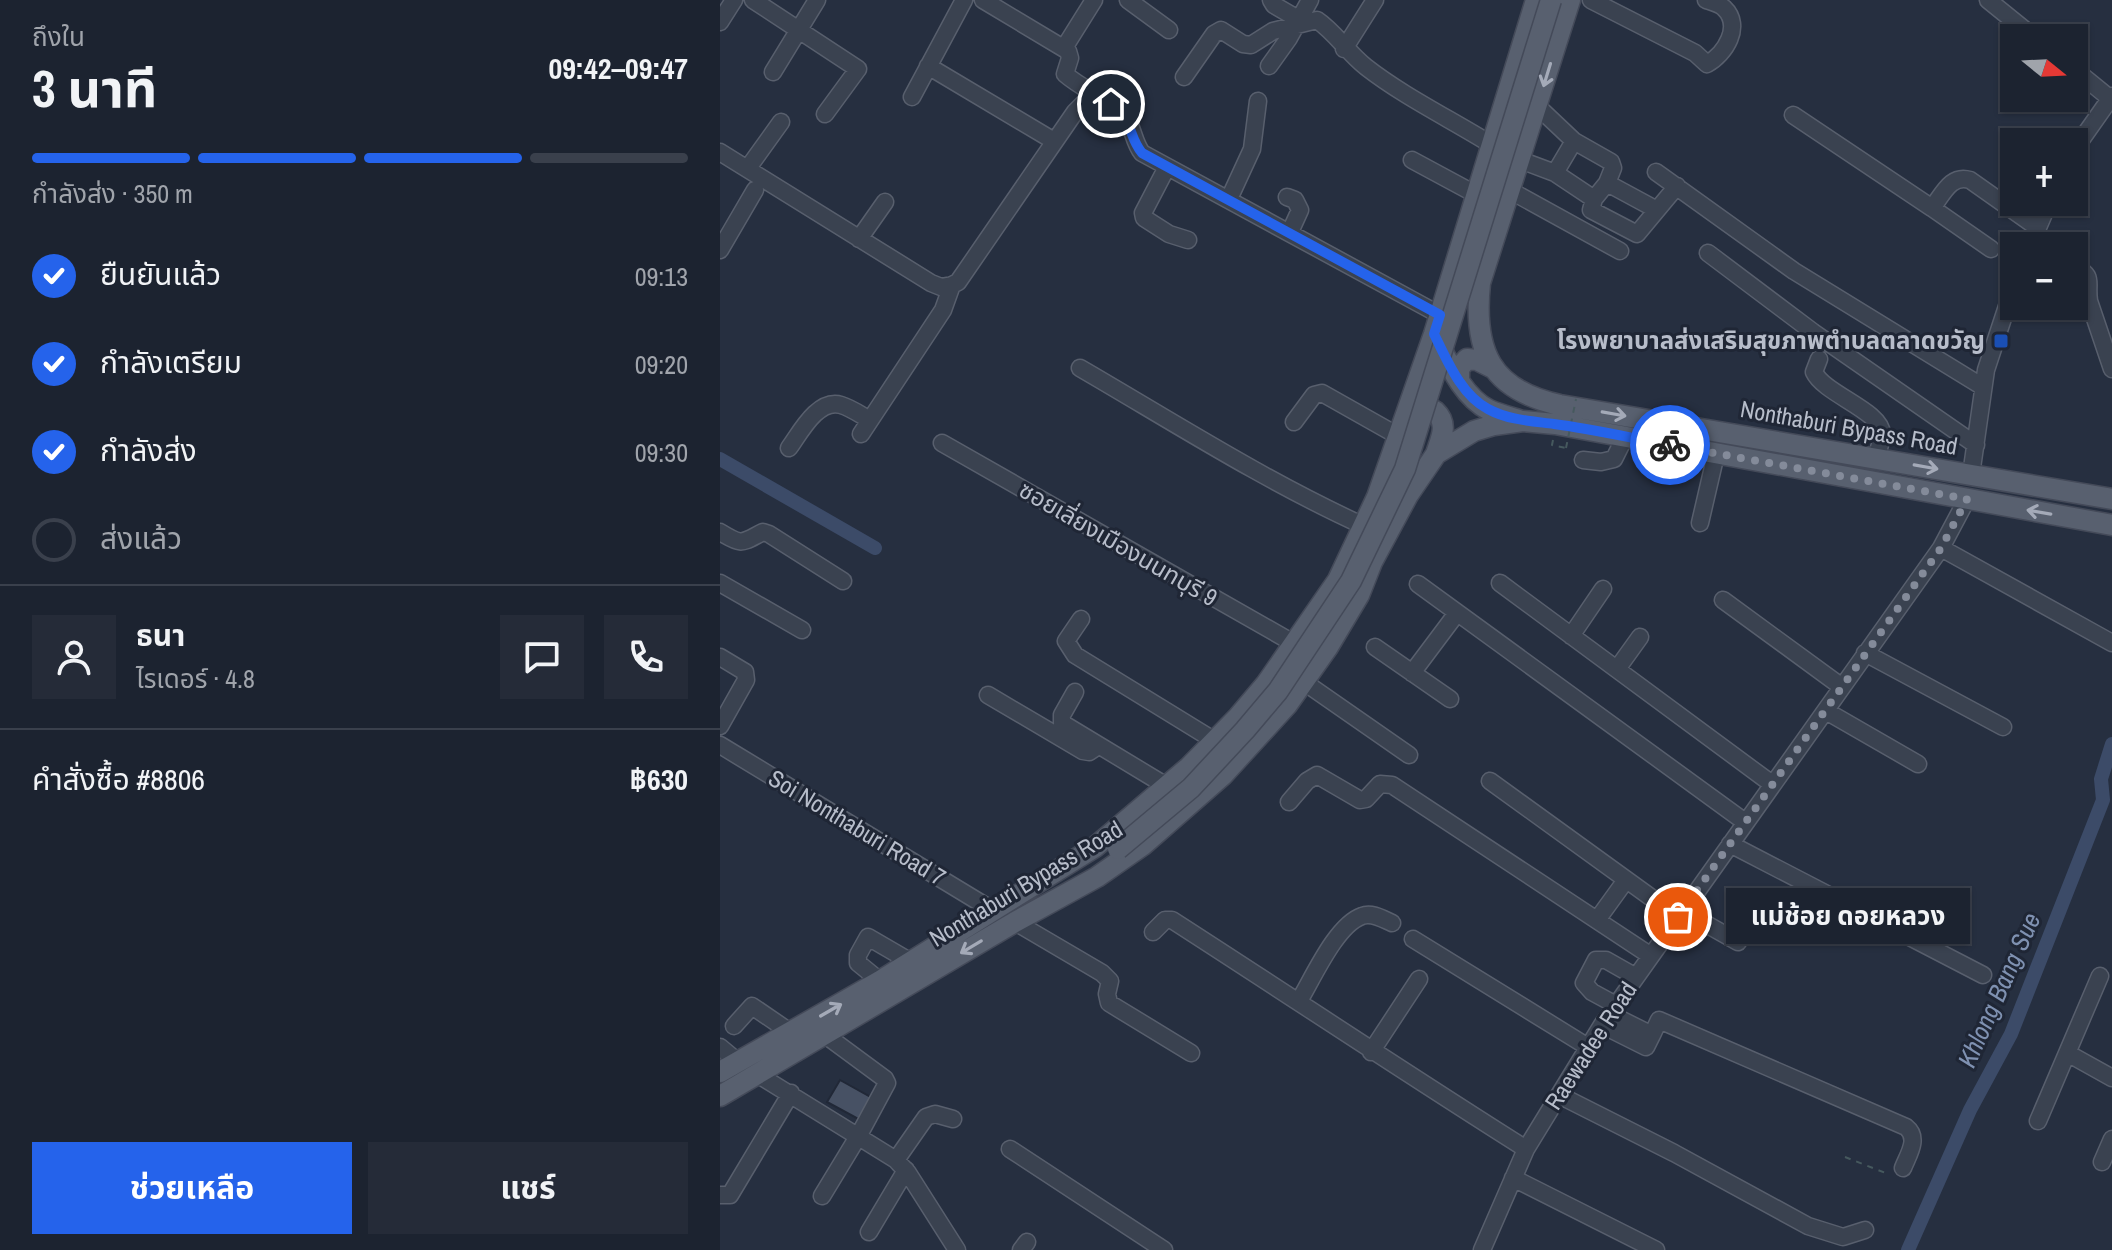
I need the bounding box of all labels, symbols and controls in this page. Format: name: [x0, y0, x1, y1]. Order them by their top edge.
text: ถึงใน: [32, 19, 85, 54]
north arrow: [2000, 24, 2088, 112]
map controls: [2000, 24, 2088, 320]
text: 09:42–09:47: [549, 48, 688, 88]
text: 3 นาที: [32, 53, 157, 123]
one-way arrow: [1539, 61, 1554, 87]
pin: [1077, 70, 1145, 138]
icon: home: [1089, 82, 1133, 126]
button: +: [2000, 128, 2088, 216]
text: กำลังส่ง · 350 m: [32, 176, 193, 211]
button: −: [2000, 232, 2088, 320]
icon: check: [32, 254, 76, 298]
text: ยืนยันแล้ว: [100, 254, 221, 294]
text: 09:13: [635, 259, 688, 294]
place label: โรงพยาบาลส่งเสริมสุขภาพตำบลตลาดขวัญ: [1557, 324, 1985, 356]
marker: โรงพยาบาลส่งเสริมสุขภาพตำบลตลาดขวัญ: [1992, 332, 2010, 350]
icon: check: [32, 342, 76, 386]
text: กำลังเตรียม: [100, 342, 242, 382]
text: 09:20: [635, 347, 688, 382]
street label: Nonthaburi Bypass Road: [1738, 392, 1960, 462]
courier: [1630, 405, 1710, 485]
one-way arrow: [1601, 407, 1626, 422]
icon: bike: [1648, 423, 1692, 467]
icon: check: [32, 430, 76, 474]
text: กำลังส่ง: [100, 430, 197, 470]
text: 09:30: [635, 435, 688, 470]
one-way arrow: [1913, 460, 1938, 475]
street label: ซอยเลี่ยงเมืองนนทบุรี 9: [1013, 473, 1224, 613]
one-way arrow: [2027, 504, 2053, 519]
text: ส่งแล้ว: [100, 518, 182, 558]
button: person: [32, 615, 116, 699]
text: ธนา: [136, 615, 185, 655]
button: chat: [500, 615, 584, 699]
button: phone: [604, 615, 688, 699]
text: ไรเดอร์ · 4.8: [136, 661, 255, 696]
text: คำสั่งซื้อ #8806: [32, 759, 205, 799]
text: ฿630: [630, 759, 688, 799]
street label: Soi Nonthaburi Road 7: [763, 762, 952, 893]
street label: Nonthaburi Bypass Road: [923, 813, 1128, 953]
pin: [1644, 883, 1712, 951]
callout: แม่ช้อย ดอยหลวง: [1726, 889, 1970, 945]
icon: bag: [1656, 895, 1700, 939]
text: แม่ช้อย ดอยหลวง: [1751, 898, 1945, 933]
water label: Khlong Bang Sue: [1949, 907, 2048, 1073]
one-way arrow: [960, 940, 983, 956]
street label: Raewadee Road: [1537, 975, 1644, 1116]
one-way arrow: [818, 1002, 842, 1017]
button: ช่วยเหลือ: [32, 1142, 352, 1234]
button: แชร์: [368, 1142, 688, 1234]

